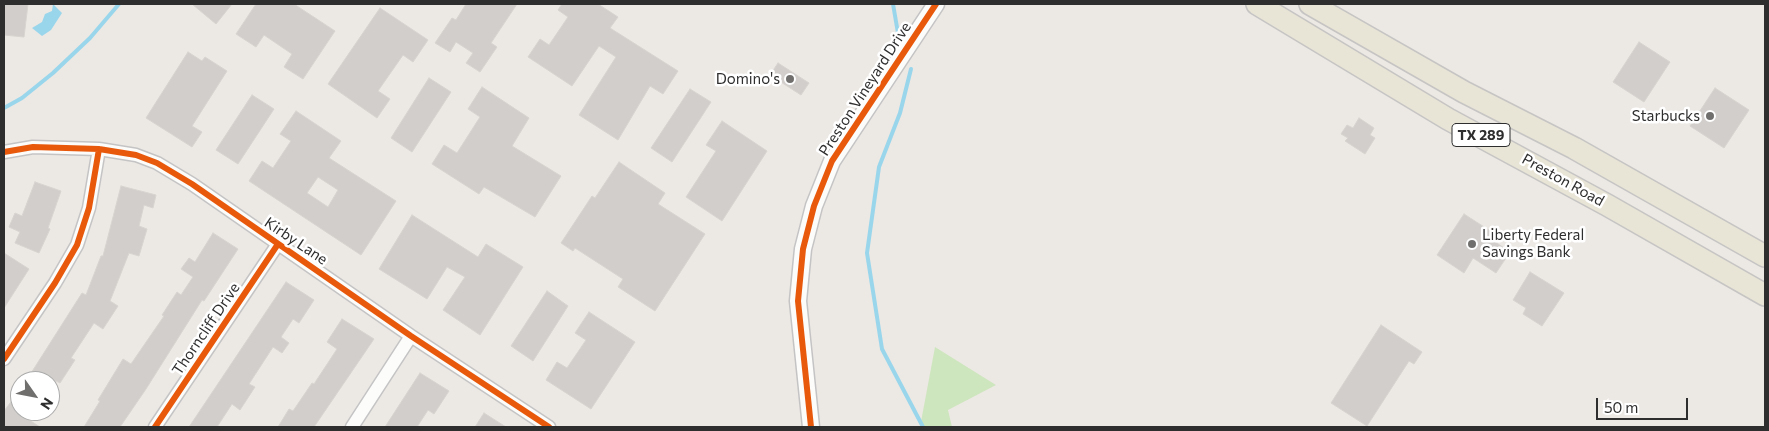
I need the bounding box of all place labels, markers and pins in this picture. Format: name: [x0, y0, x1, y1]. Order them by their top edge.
place label: Domino's: [716, 70, 780, 88]
marker: Domino's: [784, 73, 796, 85]
place label: Starbucks: [1632, 107, 1700, 125]
marker: Starbucks: [1704, 110, 1716, 122]
place label: Liberty Federal Savings Bank: [1482, 226, 1584, 261]
marker: Liberty Federal Savings Bank: [1466, 238, 1478, 250]

